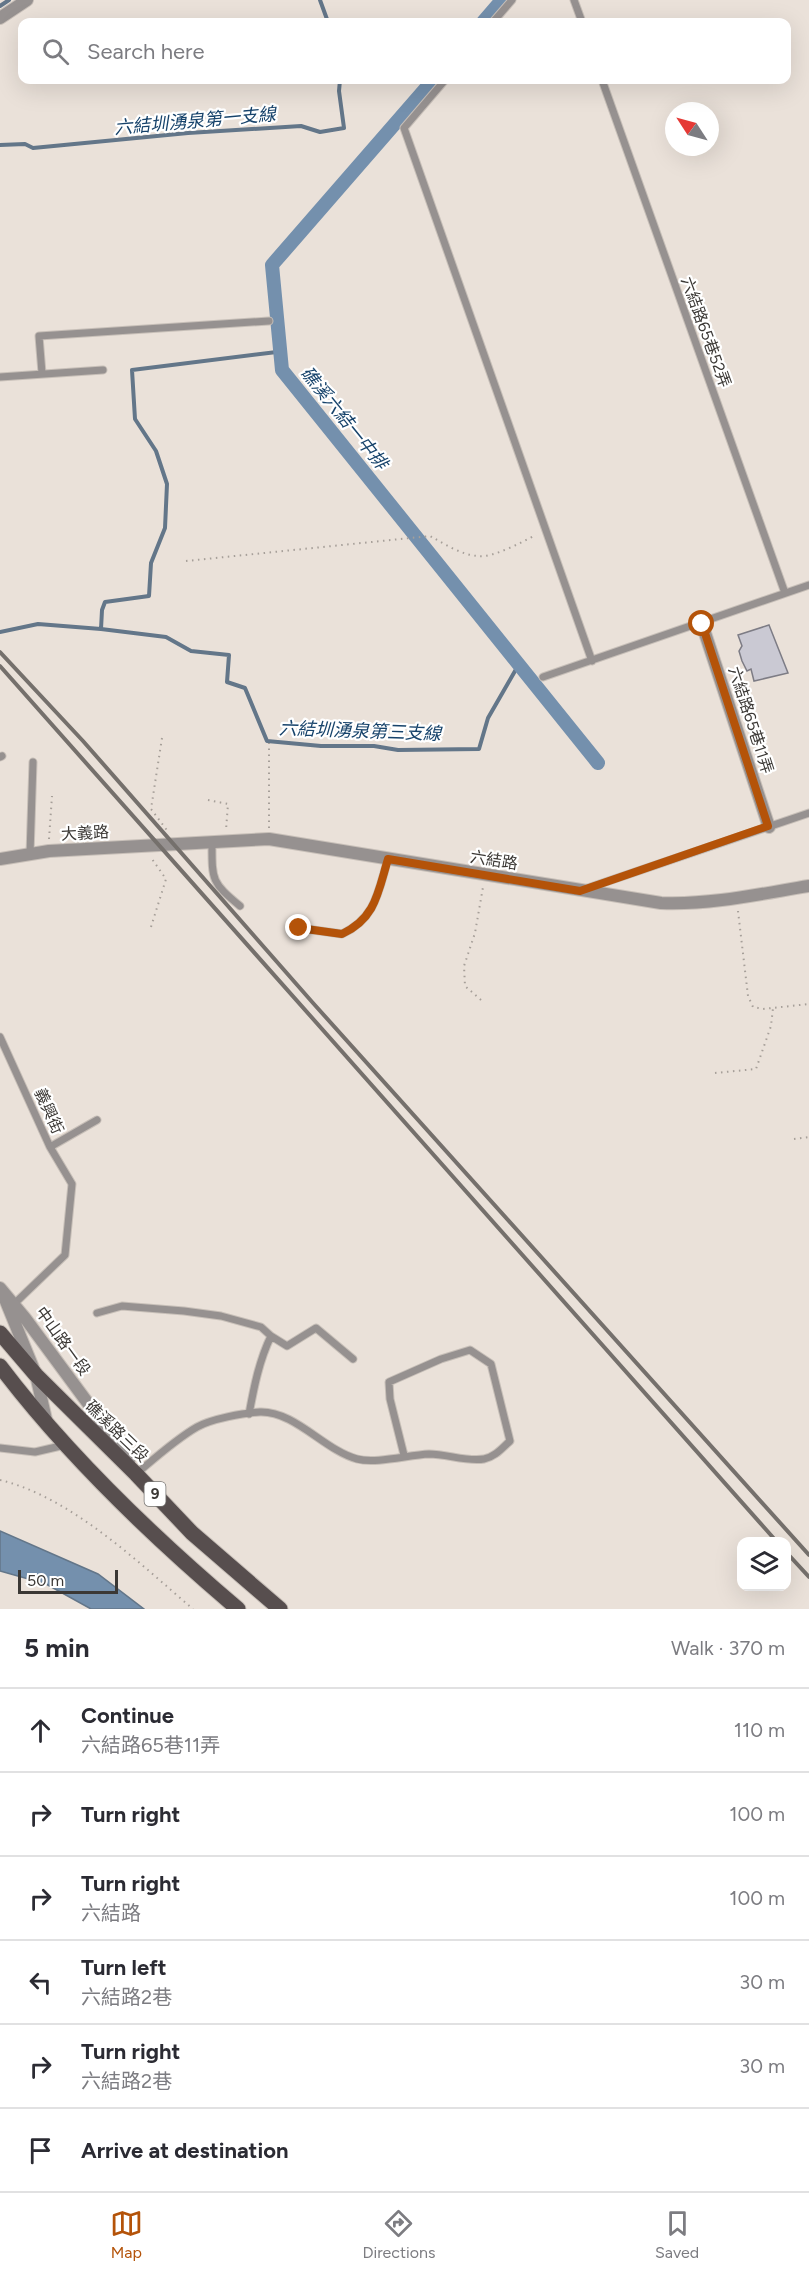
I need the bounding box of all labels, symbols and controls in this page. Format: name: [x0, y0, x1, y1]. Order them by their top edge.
search box: [18, 18, 791, 84]
icon: search: [39, 35, 72, 68]
text: Search here: [87, 38, 205, 65]
north arrow: [665, 102, 719, 156]
water label: 六結圳湧泉第一支線: [113, 103, 279, 139]
street label: 六結路65巷52弄: [677, 274, 735, 390]
water label: 礁溪六結一中排: [296, 362, 393, 475]
route start: [688, 610, 714, 636]
street label: 六結路65巷11弄: [725, 664, 777, 776]
water label: 六結圳湧泉第三支線: [279, 717, 443, 745]
street label: 大義路: [61, 822, 109, 844]
street label: 六結路: [469, 847, 519, 873]
route end: [285, 914, 311, 940]
street label: 義興街: [31, 1085, 67, 1137]
street label: 中山路一段: [32, 1303, 94, 1379]
street label: 礁溪路三段: [82, 1396, 152, 1466]
road number: 9: [144, 1482, 166, 1506]
map controls: [737, 1537, 791, 1591]
button: layers: [737, 1537, 791, 1591]
scale bar: [18, 1567, 118, 1594]
text: 50 m: [27, 1571, 64, 1590]
text: 5 min: [24, 1632, 90, 1664]
text: Walk · 370 m: [671, 1636, 785, 1660]
text: Continue: [81, 1702, 174, 1729]
icon: ahead: [24, 1714, 57, 1747]
text: 110 m: [734, 1718, 785, 1742]
text: 六結路65巷11弄: [81, 1733, 220, 1757]
icon: right: [24, 1798, 57, 1831]
text: Turn right: [81, 1801, 180, 1828]
text: 100 m: [729, 1802, 785, 1826]
text: Turn right: [81, 1870, 180, 1897]
icon: right: [24, 1882, 57, 1915]
text: 100 m: [729, 1886, 785, 1910]
text: 六結路: [81, 1901, 141, 1925]
text: Turn left: [81, 1954, 167, 1981]
icon: left: [24, 1966, 57, 1999]
text: 30 m: [739, 1970, 785, 1994]
text: 六結路2巷: [81, 1985, 172, 2009]
text: Turn right: [81, 2038, 180, 2065]
icon: right: [24, 2050, 57, 2083]
text: 30 m: [739, 2054, 785, 2078]
text: 六結路2巷: [81, 2069, 172, 2093]
icon: arrive: [24, 2134, 57, 2167]
text: Arrive at destination: [81, 2137, 289, 2164]
tab: Map: [110, 2207, 143, 2262]
tab: Directions: [362, 2207, 435, 2262]
tab: Saved: [655, 2207, 699, 2262]

